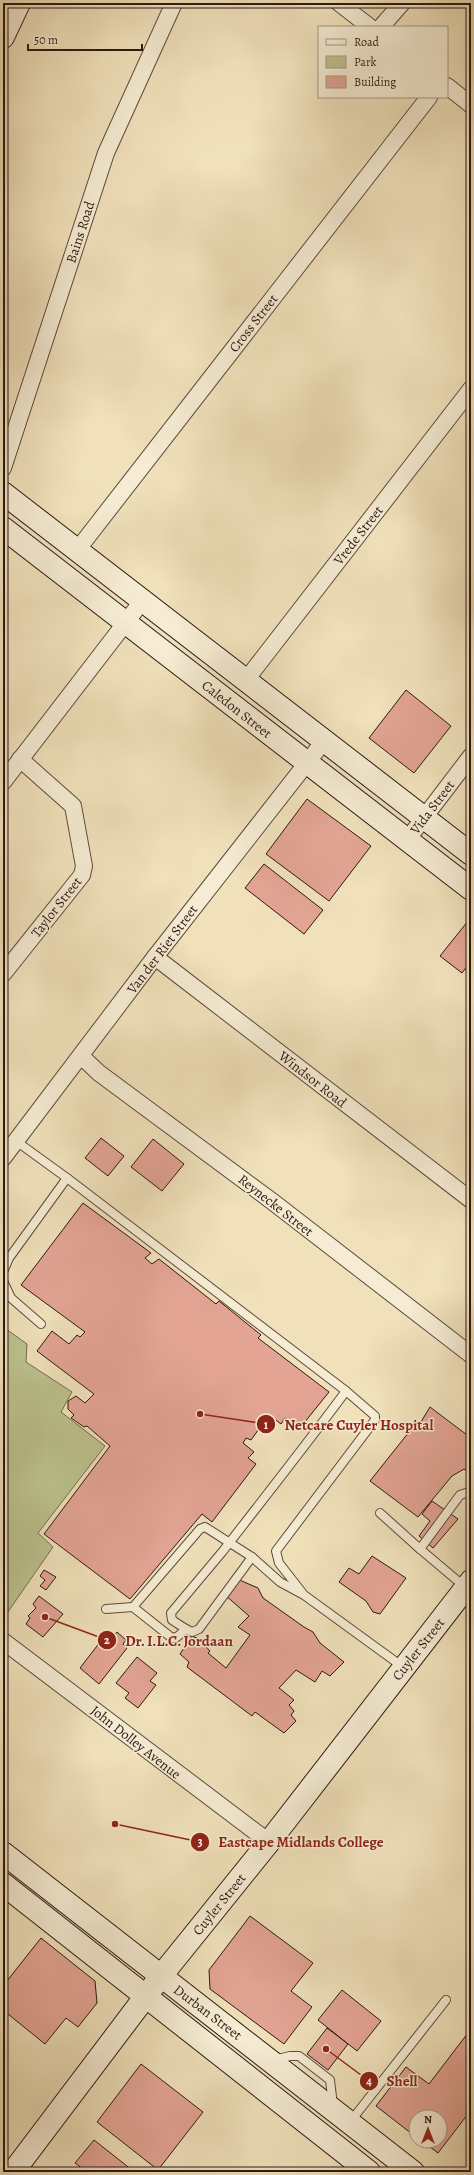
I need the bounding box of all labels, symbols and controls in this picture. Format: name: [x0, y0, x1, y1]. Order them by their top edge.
scale bar: [28, 26, 142, 52]
legend: [318, 26, 448, 98]
text: 50 m: [34, 32, 58, 48]
text: Road: [354, 34, 380, 50]
text: Park: [354, 54, 377, 70]
text: Building: [354, 74, 396, 90]
street label: Bains Road: [62, 198, 100, 266]
street label: Cross Street: [225, 290, 282, 356]
street label: Vrede Street: [329, 501, 388, 570]
street label: Caledon Street: [198, 676, 276, 743]
street label: Vida Street: [405, 776, 459, 839]
street label: Taylor Street: [27, 873, 86, 942]
street label: Van der Riet Street: [122, 901, 202, 998]
street label: Windsor Road: [274, 1046, 351, 1112]
street label: Reynecke Street: [234, 1170, 318, 1241]
callout: Netcare Cuyler Hospital: [256, 1411, 441, 1438]
text: Netcare Cuyler Hospital: [285, 1415, 434, 1435]
text: 1: [264, 1417, 269, 1433]
street label: Cuyler Street: [388, 1614, 449, 1685]
callout: Dr. I.L.C. Jordaan: [97, 1627, 241, 1654]
text: Dr. I.L.C. Jordaan: [125, 1631, 233, 1651]
text: 2: [104, 1632, 110, 1648]
street label: John Dolley Avenue: [87, 1701, 185, 1784]
callout: Eastcape Midlands College: [190, 1829, 392, 1856]
text: Eastcape Midlands College: [218, 1832, 384, 1852]
text: 3: [197, 1834, 203, 1850]
street label: Cuyler Street: [188, 1869, 251, 1939]
street label: Durban Street: [170, 1980, 246, 2045]
callout: Shell: [359, 2067, 425, 2094]
text: Shell: [387, 2071, 418, 2091]
text: 4: [366, 2073, 372, 2089]
north arrow: [408, 2109, 448, 2149]
text: N: [424, 2112, 432, 2127]

